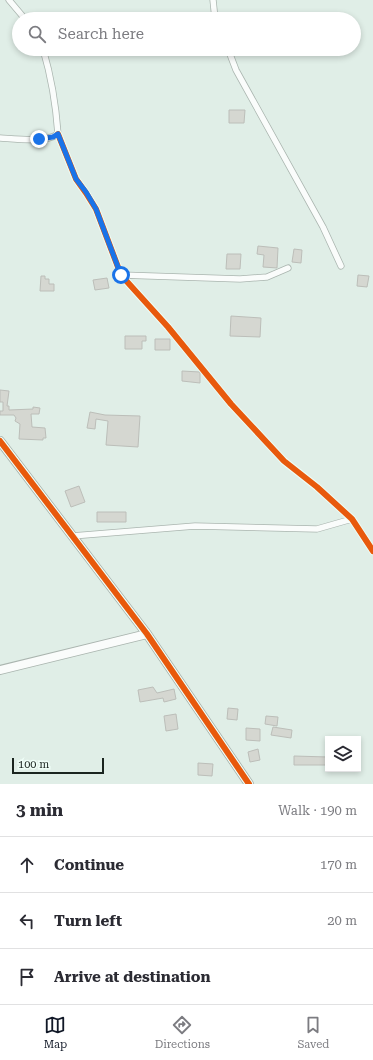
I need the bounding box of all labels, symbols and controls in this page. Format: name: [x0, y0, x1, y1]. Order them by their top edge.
search box: [12, 12, 361, 56]
icon: search: [26, 23, 48, 45]
text: Search here: [58, 25, 144, 43]
route end: [30, 130, 48, 148]
route start: [112, 266, 130, 284]
map controls: [325, 736, 361, 772]
button: layers: [325, 736, 361, 772]
scale bar: [12, 756, 104, 775]
text: 100 m: [18, 758, 49, 771]
text: 3 min: [16, 800, 63, 820]
text: Walk · 190 m: [278, 803, 357, 818]
icon: ahead: [16, 854, 38, 876]
text: Continue: [54, 856, 124, 874]
text: 170 m: [320, 857, 357, 872]
icon: left: [16, 910, 38, 932]
text: Turn left: [54, 912, 122, 930]
text: 20 m: [327, 913, 357, 928]
icon: arrive: [16, 966, 38, 988]
text: Arrive at destination: [54, 968, 210, 986]
tab: Map: [44, 1014, 67, 1051]
tab: Directions: [155, 1014, 210, 1051]
tab: Saved: [297, 1014, 329, 1051]

